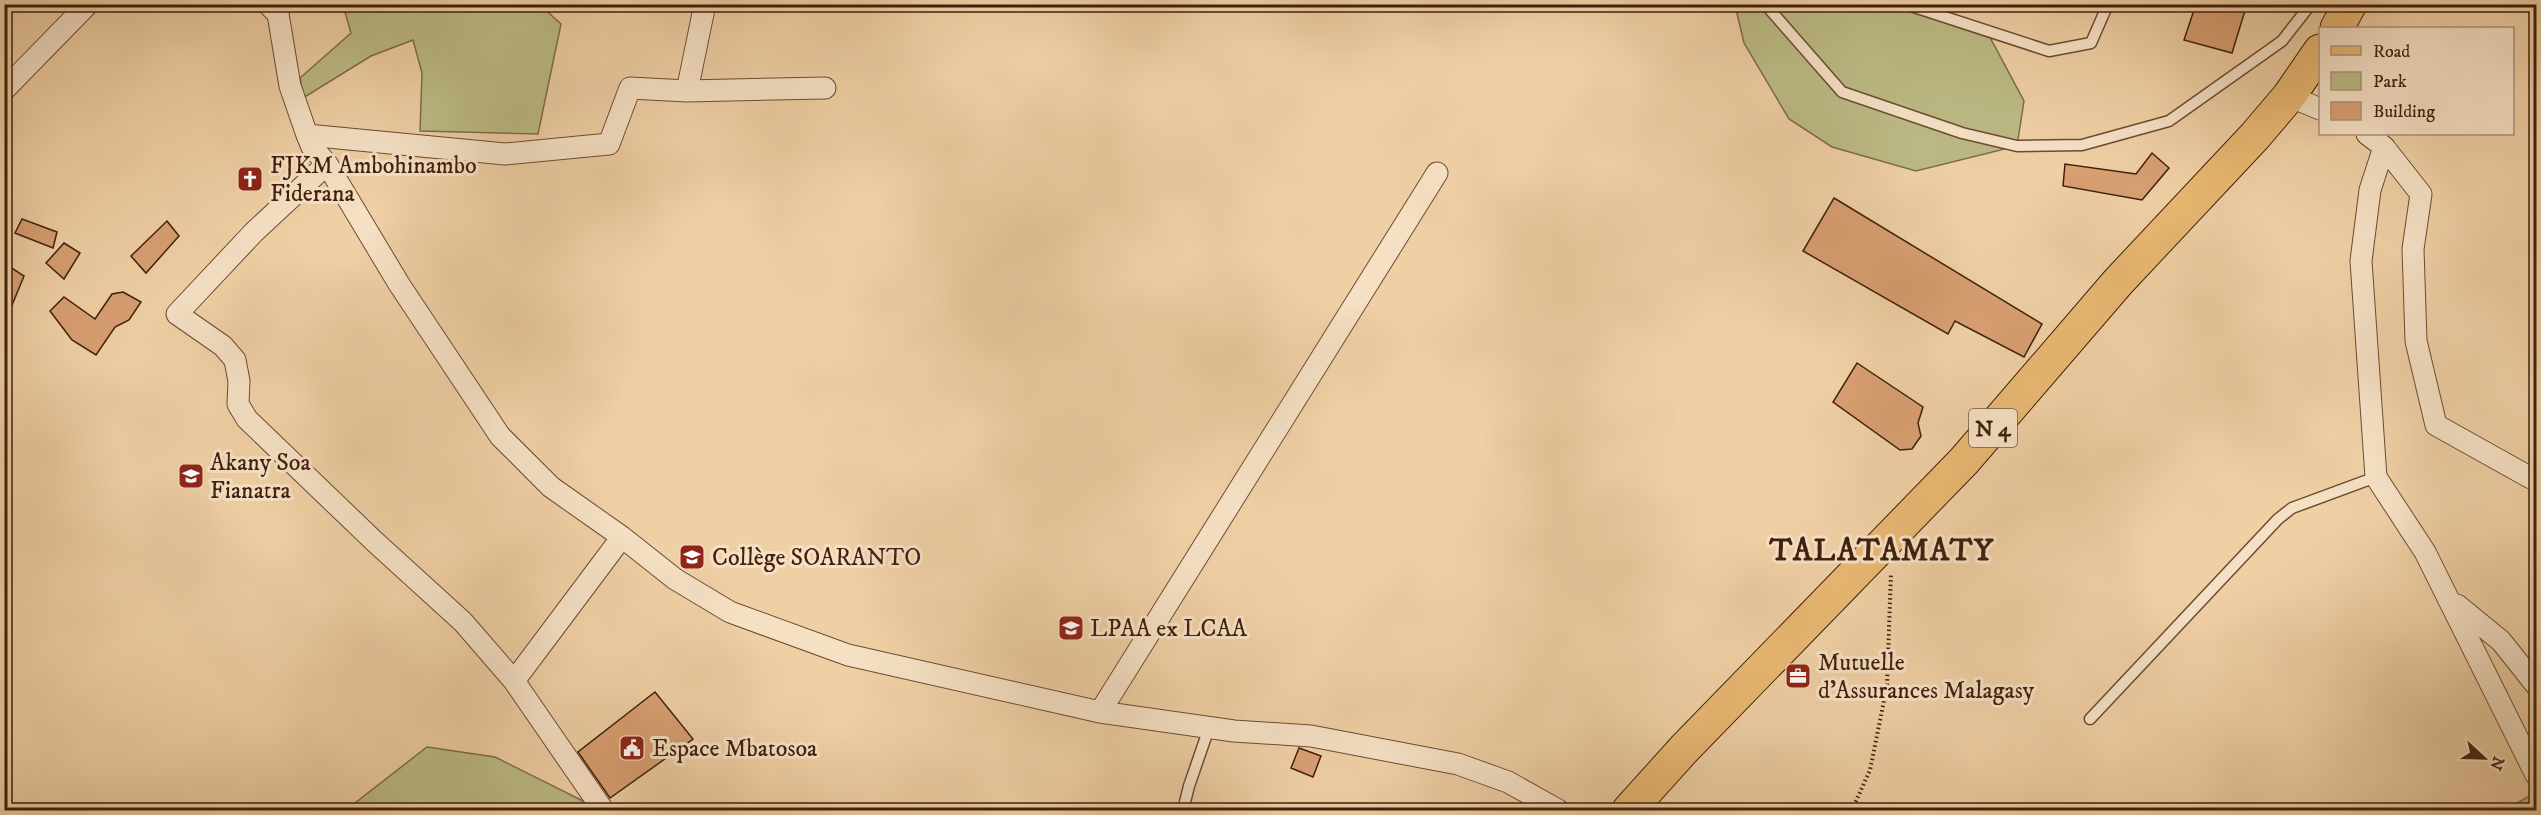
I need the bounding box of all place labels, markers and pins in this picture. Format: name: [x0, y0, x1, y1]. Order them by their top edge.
place label: FJKM Ambohinambo Fiderana: [270, 151, 477, 209]
church icon: FJKM Ambohinambo Fiderana: [235, 164, 265, 194]
place label: Akany Soa Fianatra: [210, 448, 312, 506]
school or university icon: Akany Soa Fianatra: [176, 461, 206, 491]
school or university icon: Collège SOARANTO: [677, 542, 707, 572]
place label: Collège SOARANTO: [712, 543, 921, 573]
school or university icon: LPAA ex LCAA: [1056, 613, 1086, 643]
place label: LPAA ex LCAA: [1090, 614, 1248, 644]
place label: Mutuelle d'Assurances Malagasy: [1818, 648, 2035, 706]
office icon: Mutuelle d'Assurances Malagasy: [1783, 661, 1813, 691]
public building icon: Espace Mbatosoa: [617, 733, 647, 763]
place label: Espace Mbatosoa: [652, 734, 818, 764]

